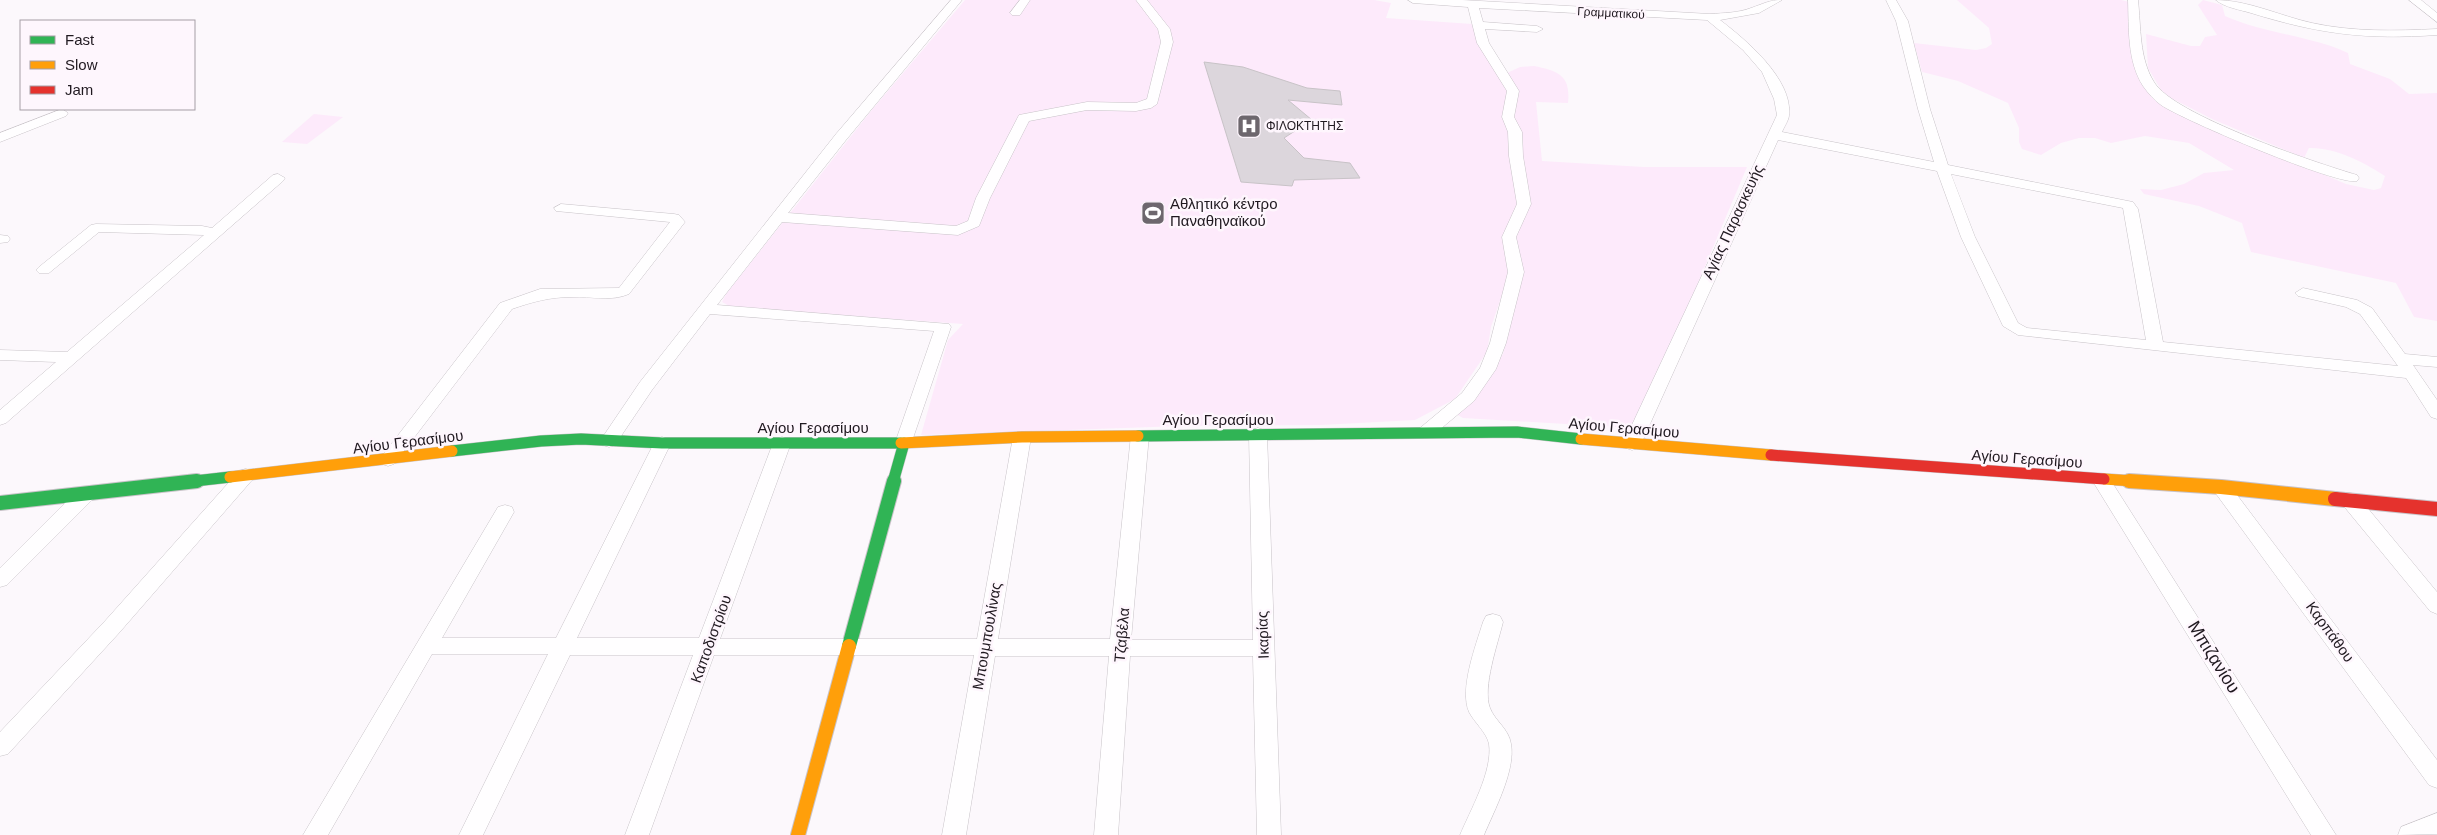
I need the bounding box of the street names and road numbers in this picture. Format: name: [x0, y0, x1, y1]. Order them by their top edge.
street label: Γραμματικού: [1577, 4, 1645, 22]
street label: Αγίας Παρασκευής: [1699, 162, 1767, 282]
street label: Αγίου Γερασίμου: [1162, 411, 1274, 428]
street label: Αγίου Γερασίμου: [1568, 414, 1680, 441]
street label: Αγίου Γερασίμου: [757, 419, 869, 436]
street label: Αγίου Γερασίμου: [352, 426, 464, 457]
street label: Αγίου Γερασίμου: [1971, 446, 2083, 471]
street label: Μπουμπουλίνας: [969, 581, 1004, 691]
street label: Καποδιστρίου: [687, 593, 734, 685]
street label: Καρπάθου: [2303, 598, 2358, 665]
street label: Τζαβέλα: [1111, 607, 1132, 663]
street label: Ικαρίας: [1253, 611, 1272, 659]
street label: Μπιζανίου: [2184, 617, 2244, 697]

